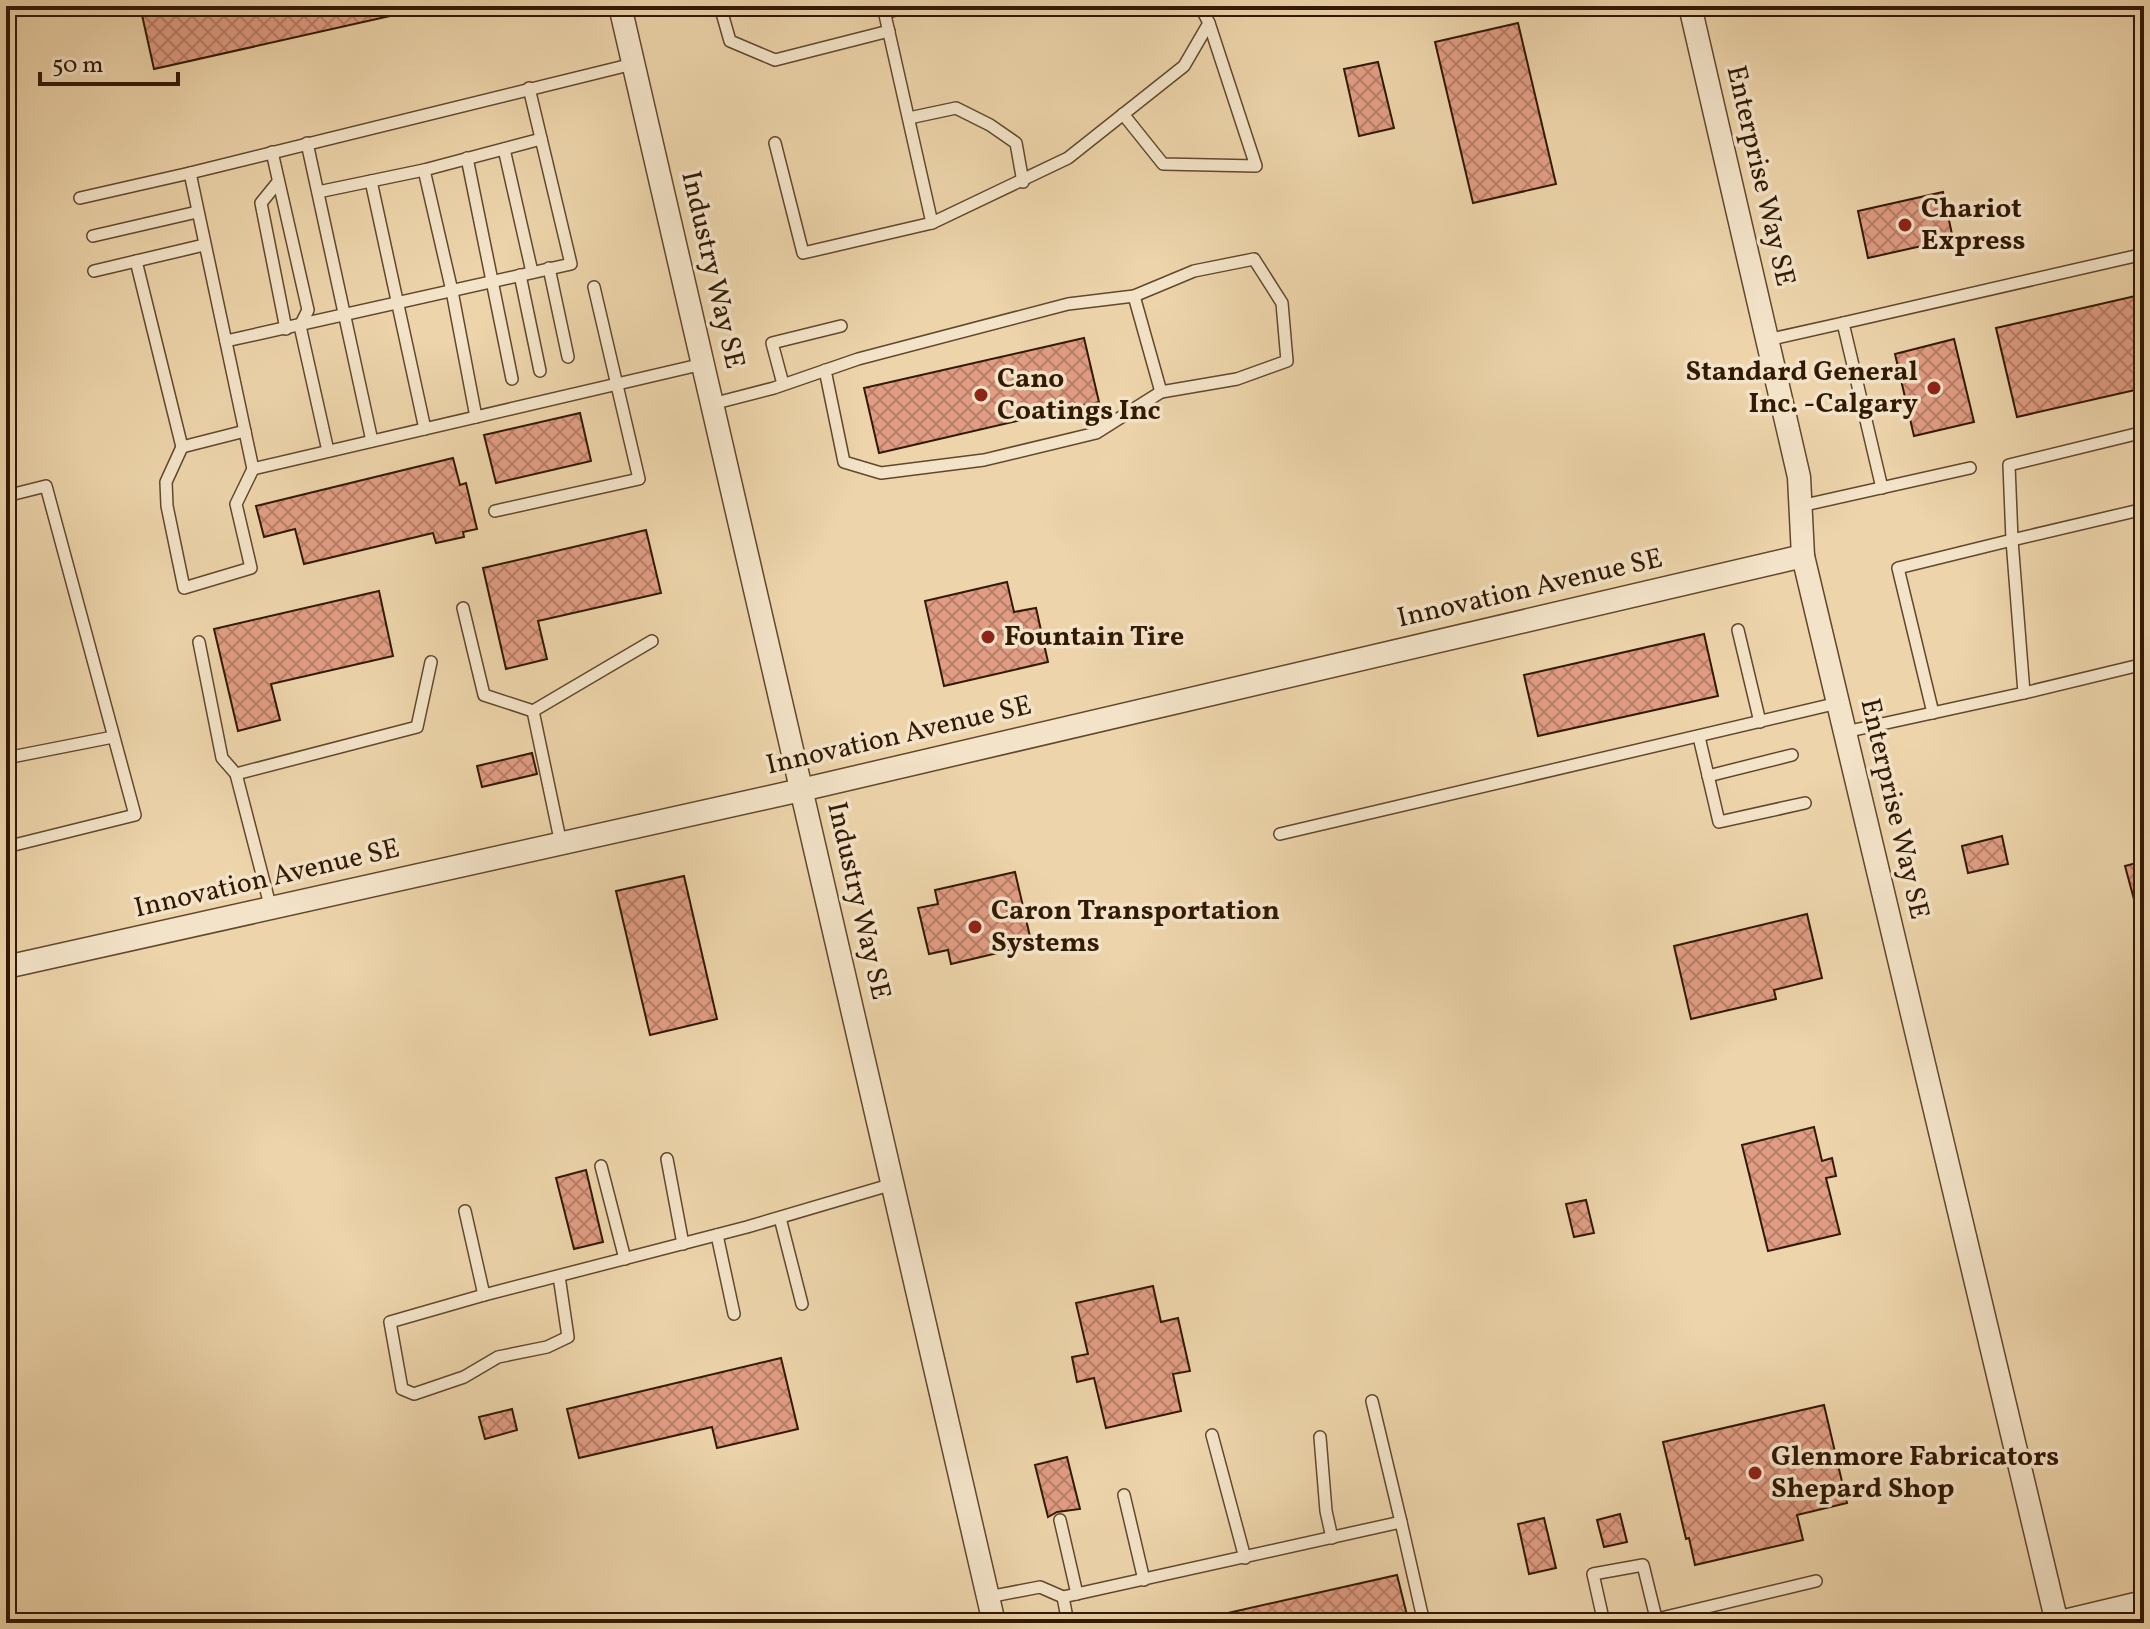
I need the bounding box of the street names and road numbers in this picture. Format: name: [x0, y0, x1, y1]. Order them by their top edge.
street label: Enterprise Way SE: [1716, 62, 1804, 290]
street label: Industry Way SE: [670, 167, 754, 373]
street label: Innovation Avenue SE: [1393, 539, 1667, 639]
street label: Innovation Avenue SE: [762, 686, 1036, 786]
street label: Enterprise Way SE: [1850, 695, 1938, 923]
street label: Industry Way SE: [816, 798, 900, 1004]
street label: Innovation Avenue SE: [130, 829, 404, 929]

